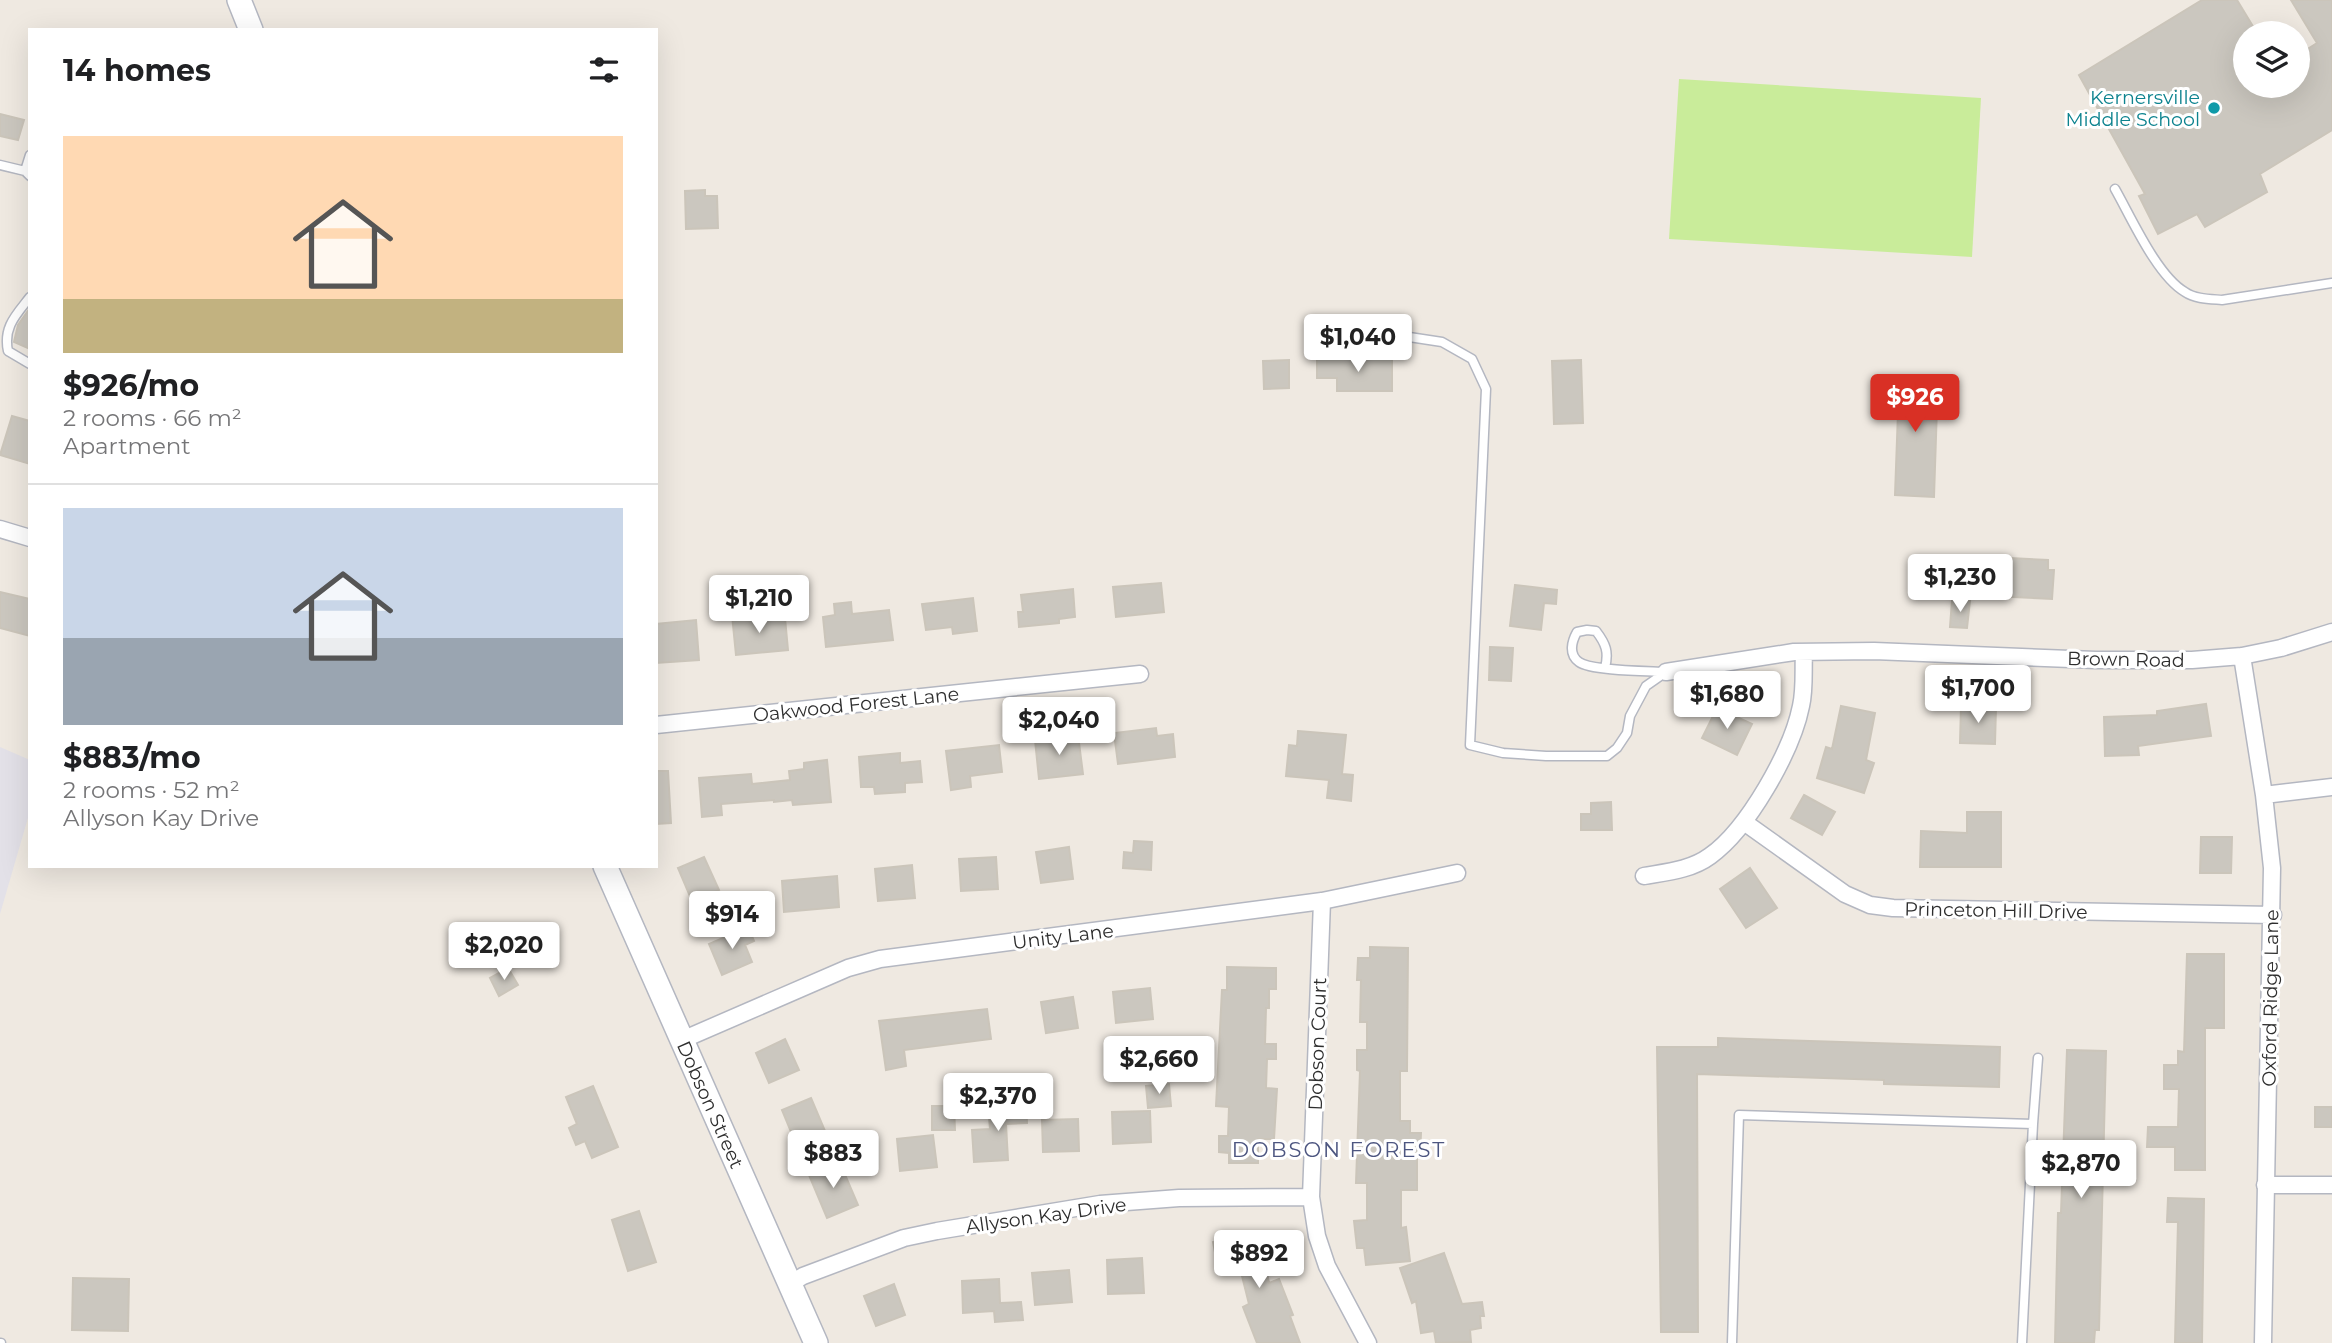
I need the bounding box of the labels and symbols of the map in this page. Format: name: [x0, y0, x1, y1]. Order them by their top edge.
place label: Kernersville Middle School: [2065, 86, 2200, 131]
marker: Kernersville Middle School: [2206, 100, 2222, 116]
pin: $1,040: [1301, 314, 1415, 374]
pin: $926: [1874, 374, 1956, 434]
pin: $1,230: [1903, 554, 2017, 614]
pin: $1,210: [702, 576, 816, 635]
street label: Brown Road: [2067, 647, 2185, 672]
pin: $1,700: [1921, 666, 2035, 725]
pin: $1,680: [1670, 672, 1784, 731]
street label: Oakwood Forest Lane: [752, 682, 960, 727]
pin: $2,040: [1002, 698, 1116, 757]
pin: $914: [691, 892, 773, 951]
street label: Princeton Hill Drive: [1904, 897, 2088, 924]
street label: Oxford Ridge Lane: [2257, 909, 2284, 1087]
street label: Unity Lane: [1011, 919, 1115, 954]
pin: $2,020: [447, 922, 561, 982]
street label: Dobson Court: [1304, 977, 1331, 1111]
pin: $2,660: [1102, 1036, 1216, 1096]
street label: Dobson Street: [672, 1038, 748, 1172]
pin: $2,370: [941, 1074, 1055, 1133]
pin: $883: [792, 1130, 874, 1190]
district label: DOBSON FOREST: [1232, 1137, 1446, 1162]
pin: $2,870: [2024, 1140, 2138, 1200]
street label: Allyson Kay Drive: [964, 1193, 1128, 1238]
pin: $892: [1218, 1230, 1300, 1290]

